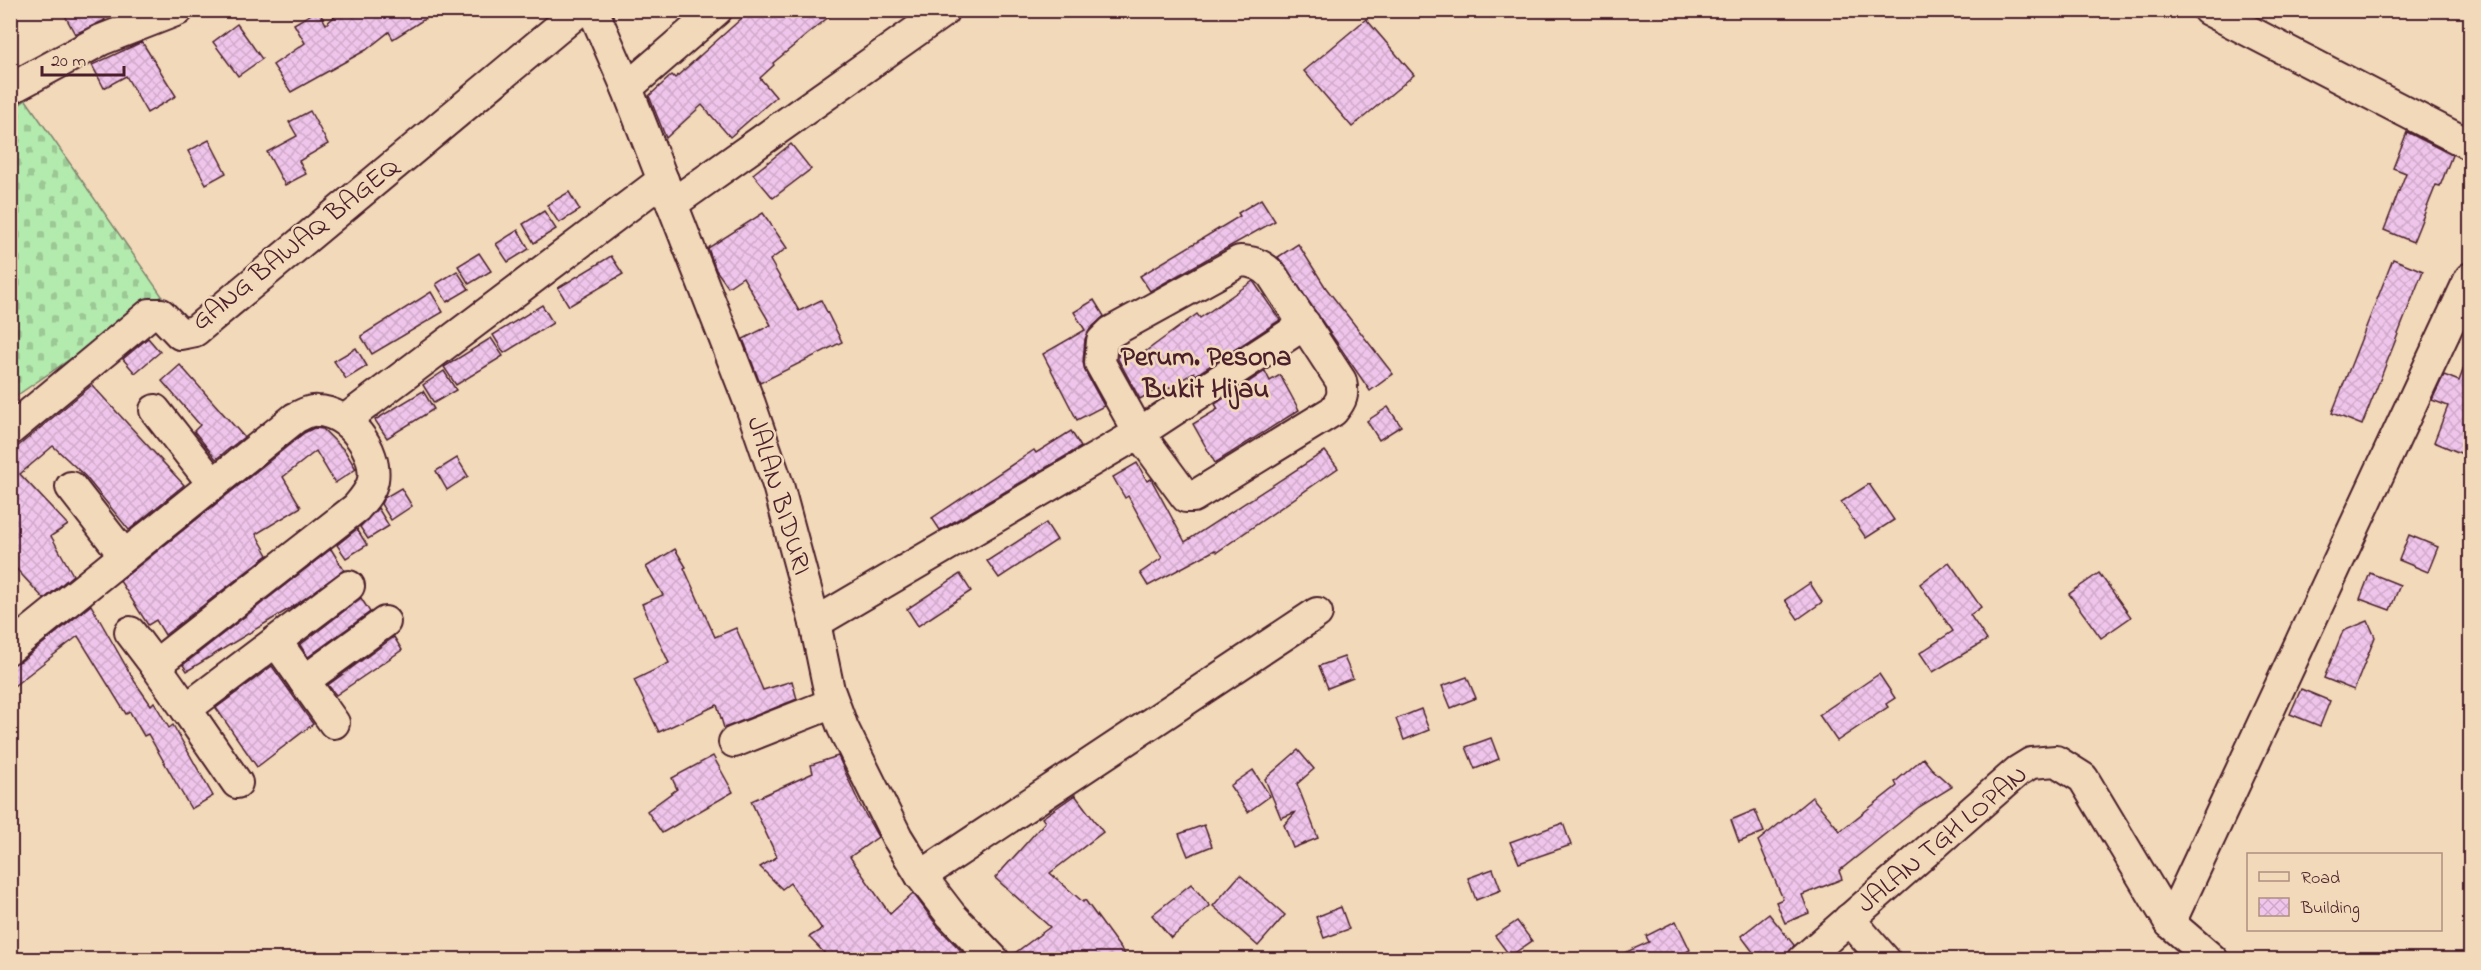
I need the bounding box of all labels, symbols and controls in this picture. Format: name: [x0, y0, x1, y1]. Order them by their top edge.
scale bar: [42, 39, 124, 77]
text: 20 m: [51, 49, 86, 75]
street label: GANG BAWAQ BAGEQ: [184, 148, 409, 341]
district label: Perum. Pesona Bukit Hijau: [1121, 338, 1291, 411]
street label: JALAN BIDURI: [735, 412, 821, 580]
street label: JALAN TGH LOPAN: [1849, 757, 2037, 923]
legend: [2247, 853, 2442, 931]
text: Road: [2301, 866, 2340, 892]
text: Building: [2300, 896, 2360, 923]

